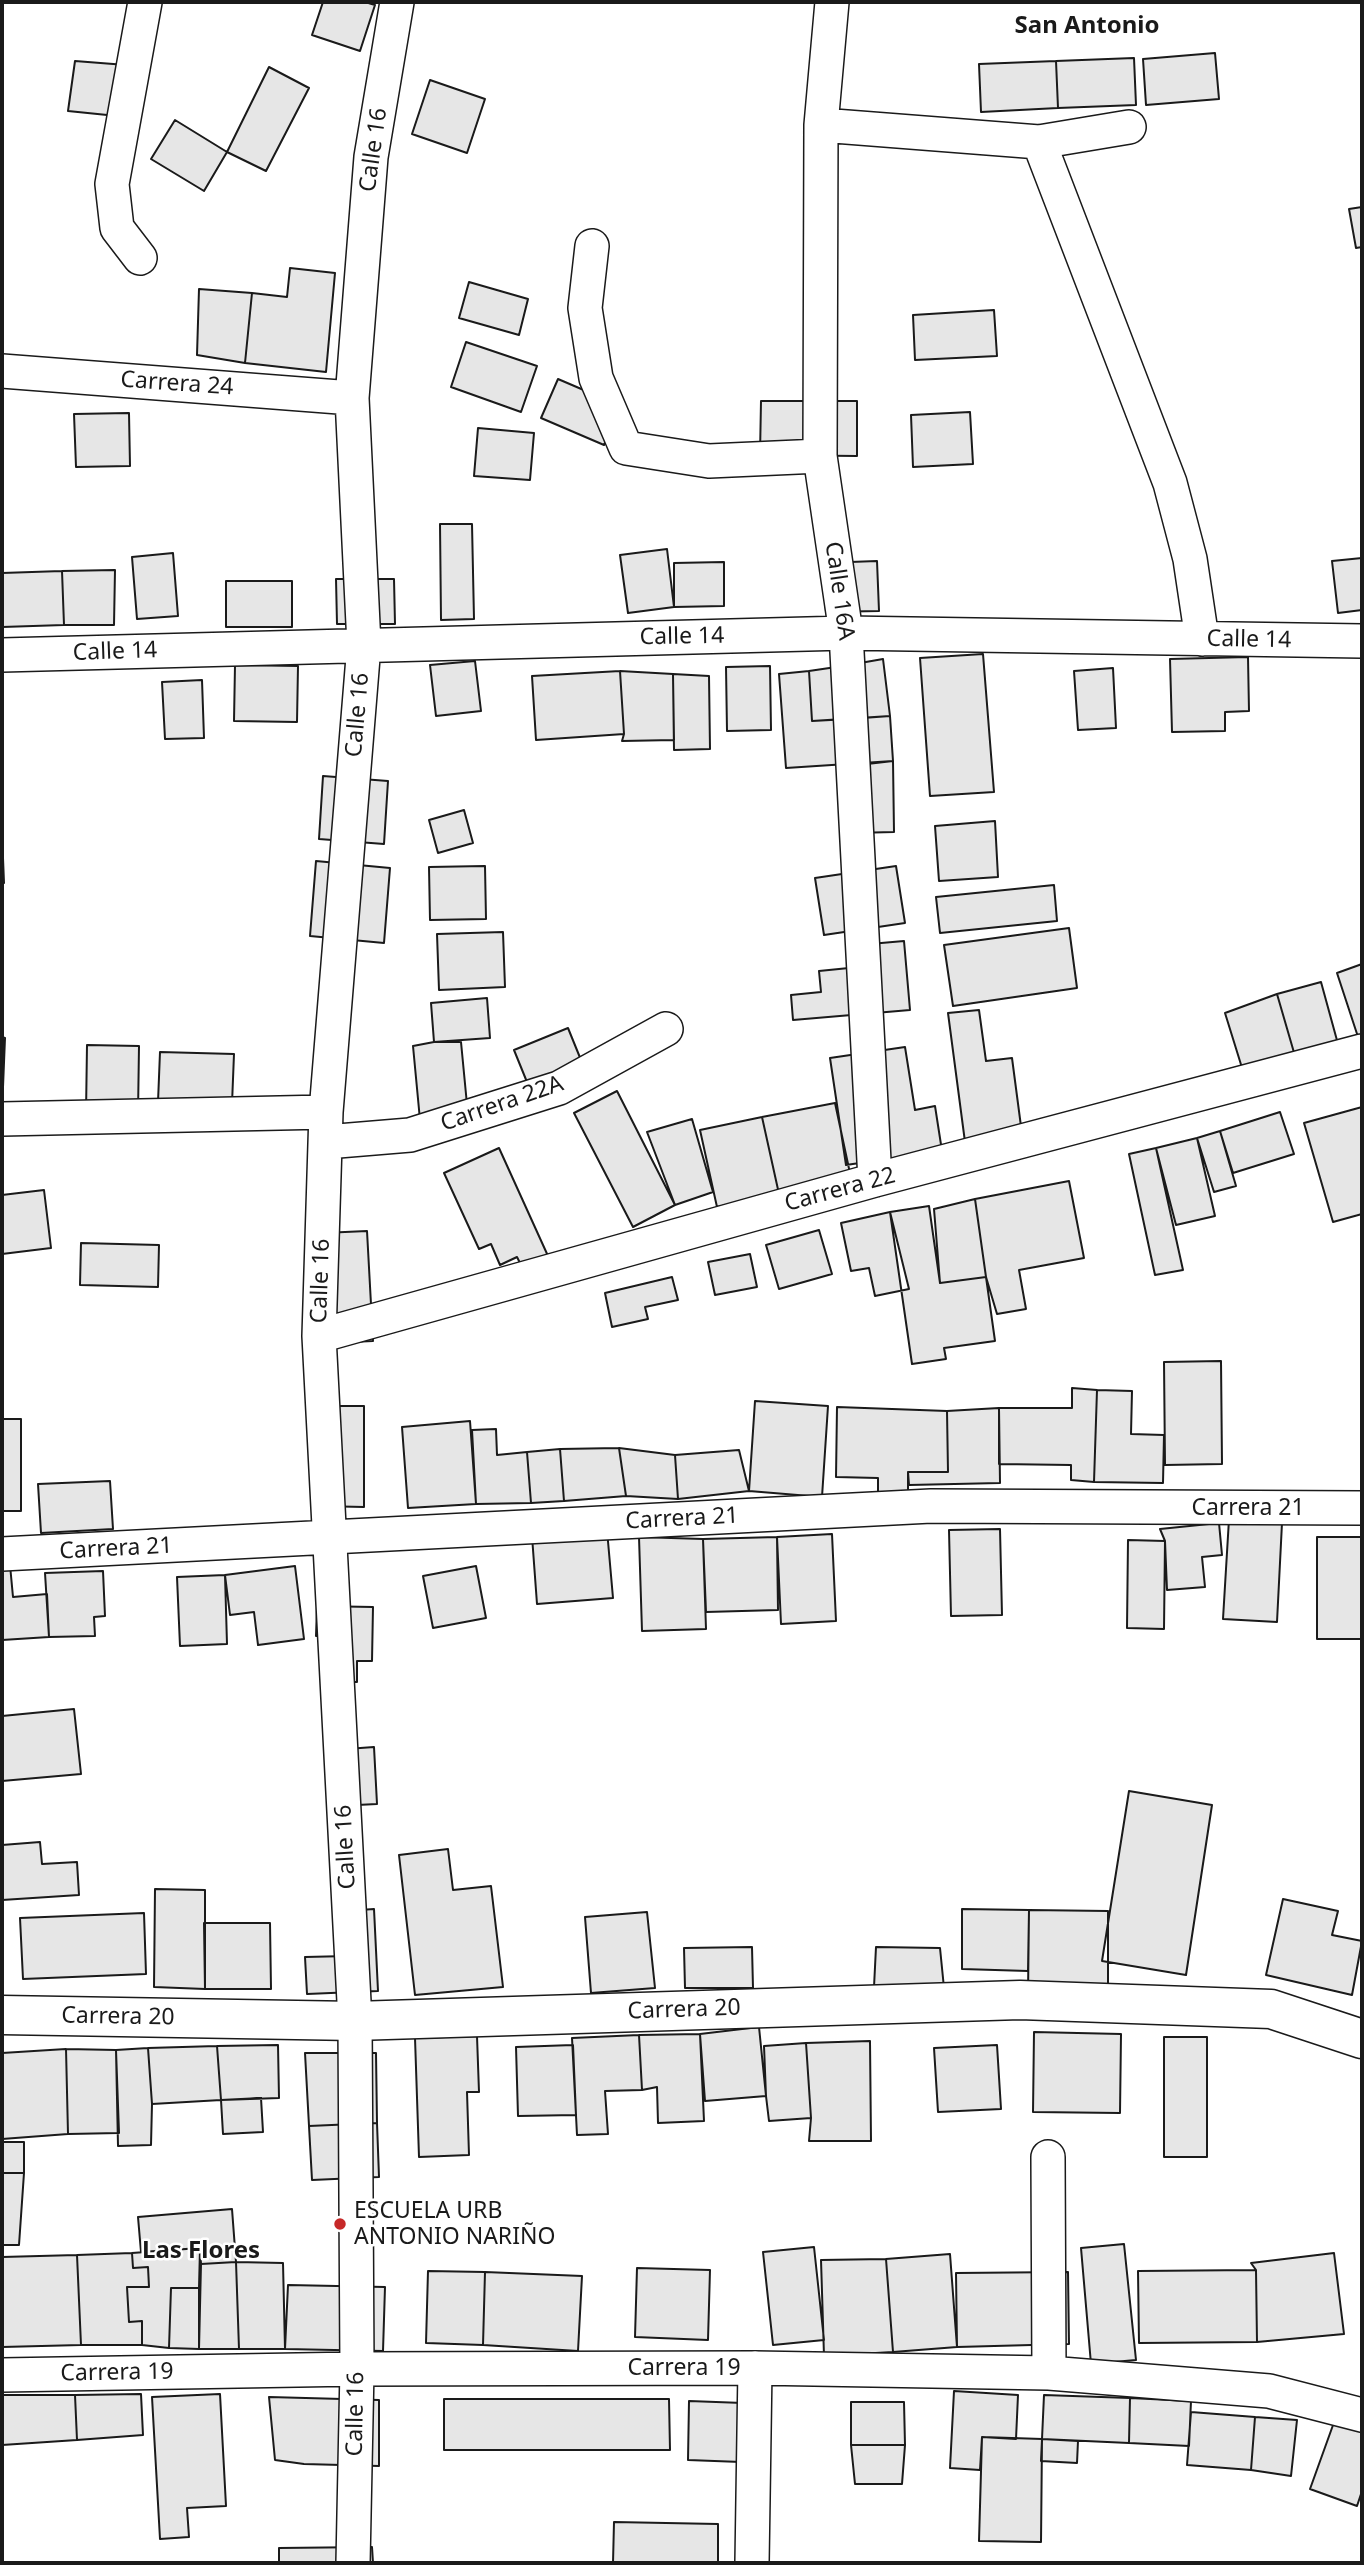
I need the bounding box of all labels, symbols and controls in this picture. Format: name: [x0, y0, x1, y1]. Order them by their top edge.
district label: San Antonio: [1015, 12, 1159, 40]
street label: Calle 16: [354, 106, 394, 194]
street label: Carrera 24: [120, 366, 234, 402]
street label: Calle 16A: [818, 540, 860, 642]
street label: Calle 14: [639, 622, 725, 652]
street label: Calle 14: [1206, 625, 1292, 655]
street label: Calle 14: [72, 637, 158, 667]
street label: Calle 16: [341, 672, 375, 758]
street label: Carrera 22A: [437, 1070, 567, 1138]
street label: Carrera 22: [782, 1162, 898, 1218]
street label: Calle 16: [306, 1238, 336, 1324]
street label: Carrera 21: [1191, 1494, 1305, 1522]
street label: Carrera 21: [625, 1502, 739, 1536]
street label: Carrera 21: [59, 1532, 173, 1566]
street label: Calle 16: [330, 1804, 362, 1890]
street label: Carrera 20: [627, 1994, 741, 2026]
street label: Carrera 20: [61, 2002, 175, 2032]
place label: ESCUELA URB ANTONIO NARIÑO: [354, 2197, 555, 2251]
marker: ESCUELA URB ANTONIO NARIÑO: [332, 2216, 348, 2232]
district label: Las Flores: [142, 2237, 260, 2265]
street label: Carrera 19: [627, 2354, 741, 2382]
street label: Carrera 19: [60, 2358, 174, 2388]
street label: Calle 16: [341, 2371, 371, 2457]

